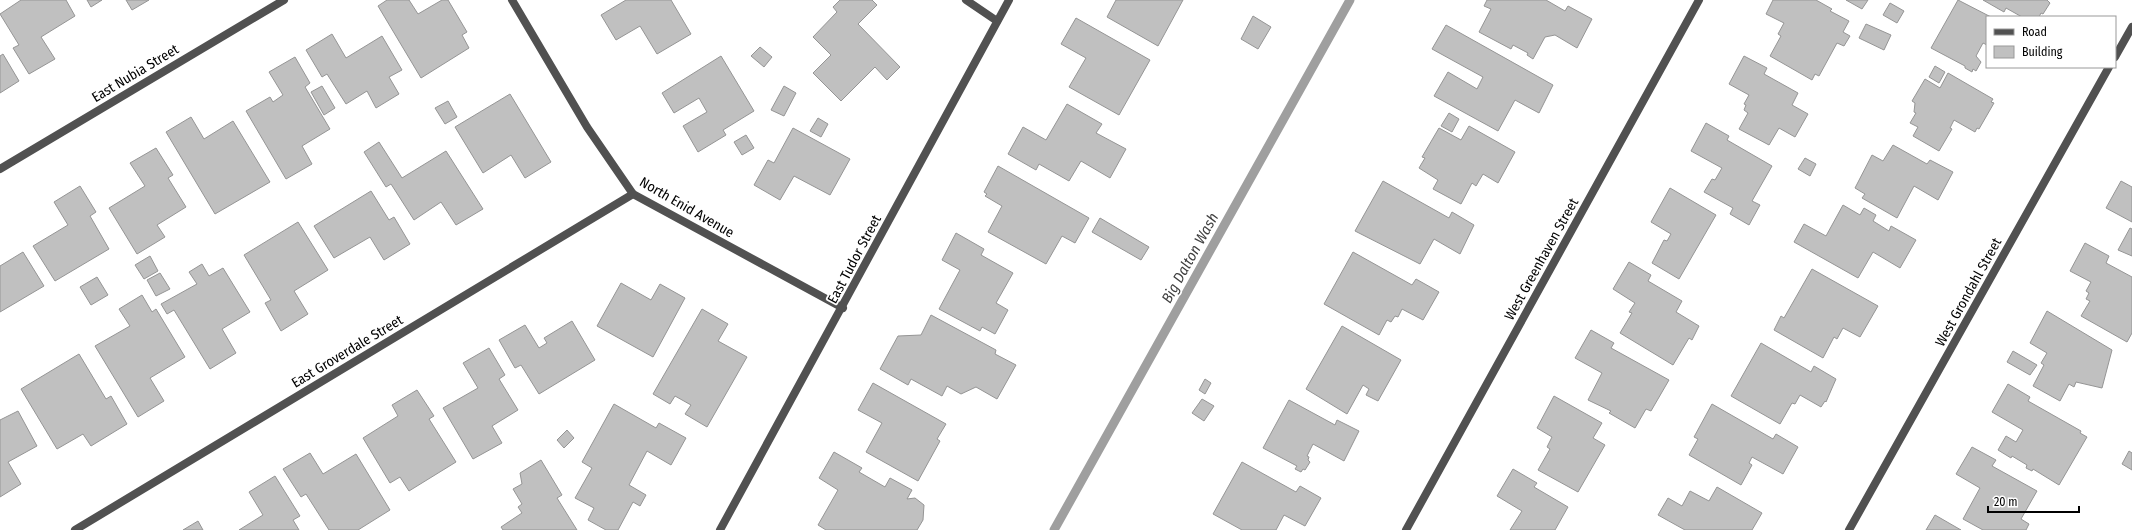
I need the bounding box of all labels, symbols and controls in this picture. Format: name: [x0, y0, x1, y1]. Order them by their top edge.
legend: [1986, 16, 2116, 68]
text: Road: [2022, 25, 2047, 39]
street label: East Nubia Street: [89, 41, 182, 106]
text: Building: [2022, 45, 2063, 59]
street label: North Enid Avenue: [637, 174, 737, 241]
street label: West Greenhaven Street: [1501, 195, 1582, 323]
water label: Big Dalton Wash: [1158, 210, 1222, 306]
street label: East Tudor Street: [824, 212, 885, 306]
street label: West Grondahl Street: [1932, 235, 2006, 350]
street label: East Groverdale Street: [288, 311, 406, 391]
scale bar: [1988, 488, 2079, 514]
text: 20 m: [1994, 495, 2018, 509]

